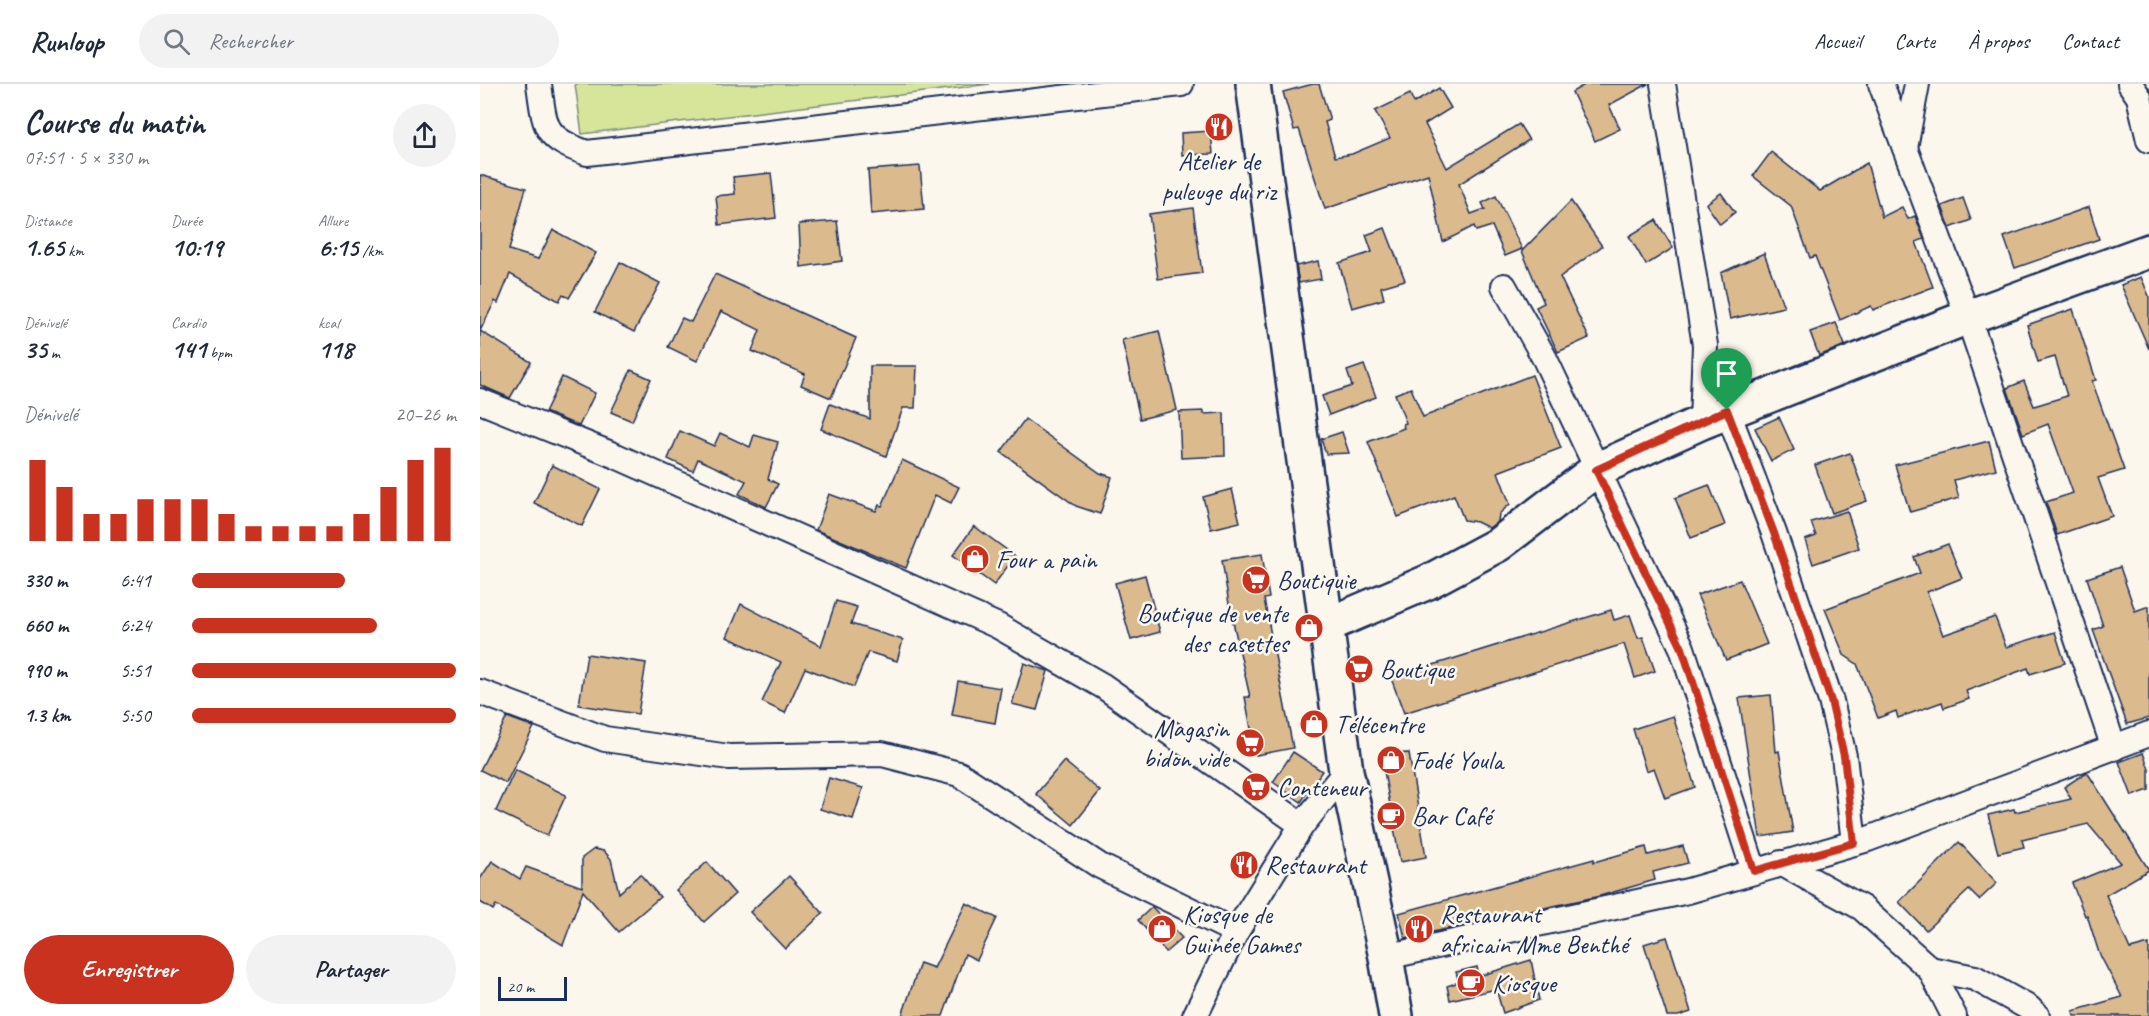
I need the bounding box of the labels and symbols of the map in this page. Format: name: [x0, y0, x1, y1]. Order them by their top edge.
restaurant icon: Atelier de puleuge du riz: [1203, 111, 1235, 143]
place label: Atelier de puleuge du riz: [1162, 145, 1278, 208]
pin: [1701, 348, 1752, 410]
shop icon: Four a pain: [959, 543, 991, 575]
place label: Four a pain: [996, 543, 1098, 576]
supermarket icon: Boutiquie: [1240, 564, 1272, 596]
place label: Boutiquie: [1277, 564, 1357, 597]
place label: Boutique de vente des casettes: [1137, 597, 1290, 660]
shop icon: Boutique de vente des casettes: [1293, 612, 1325, 644]
supermarket icon: Boutique: [1343, 653, 1375, 685]
place label: Boutique: [1380, 653, 1455, 686]
shop icon: Télécentre: [1298, 708, 1330, 740]
place label: Télécentre: [1335, 708, 1426, 741]
place label: Magasin bidon vide: [1143, 712, 1232, 775]
supermarket icon: Magasin bidon vide: [1234, 727, 1266, 759]
shop icon: Fodé Youla: [1375, 744, 1407, 776]
place label: Fodé Youla: [1412, 744, 1505, 777]
supermarket icon: Conteneur: [1240, 771, 1272, 803]
place label: Conteneur: [1277, 771, 1369, 804]
cafe icon: Bar Café: [1375, 800, 1407, 832]
place label: Bar Café: [1412, 800, 1495, 833]
restaurant icon: Restaurant: [1228, 849, 1260, 881]
place label: Restaurant: [1265, 849, 1368, 882]
place label: Kiosque de Guinée Games: [1183, 898, 1302, 961]
place label: Restaurant africain Mme Benthé: [1440, 898, 1632, 961]
shop icon: Kiosque de Guinée Games: [1146, 913, 1178, 945]
restaurant icon: Restaurant africain Mme Benthé: [1403, 913, 1435, 945]
cafe icon: Kiosque: [1455, 967, 1487, 999]
place label: Kiosque: [1492, 967, 1559, 1000]
scale bar: [498, 974, 567, 1002]

